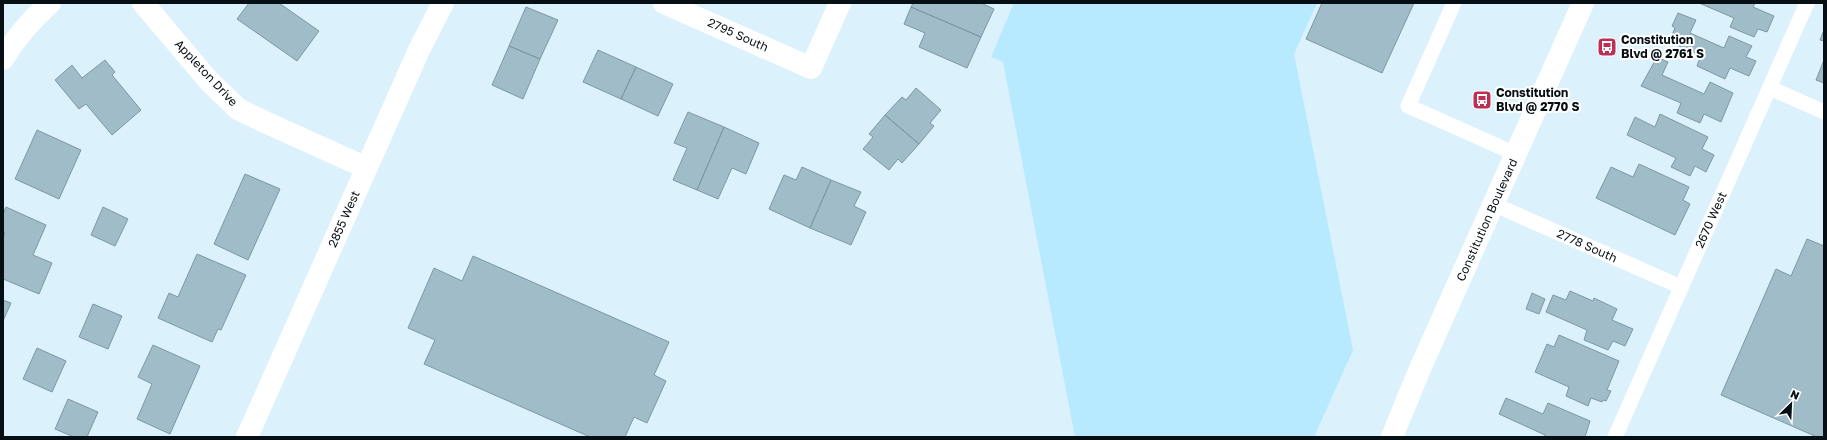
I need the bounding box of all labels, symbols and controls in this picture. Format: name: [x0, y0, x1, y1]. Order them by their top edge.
street label: 2795 South: [706, 14, 771, 55]
place label: Constitution Blvd @ 2761 S: [1621, 32, 1704, 61]
street label: Appleton Drive: [172, 36, 241, 109]
bus stop icon: Constitution Blvd @ 2761 S: [1596, 36, 1618, 58]
place label: Constitution Blvd @ 2770 S: [1496, 85, 1579, 114]
bus stop icon: Constitution Blvd @ 2770 S: [1471, 89, 1493, 111]
street label: Constitution Boulevard: [1453, 156, 1520, 284]
street label: 2855 West: [324, 188, 363, 249]
street label: 2670 West: [1691, 189, 1730, 250]
street label: 2778 South: [1555, 226, 1620, 265]
north arrow: [1771, 384, 1811, 424]
text: N: [1789, 387, 1802, 402]

